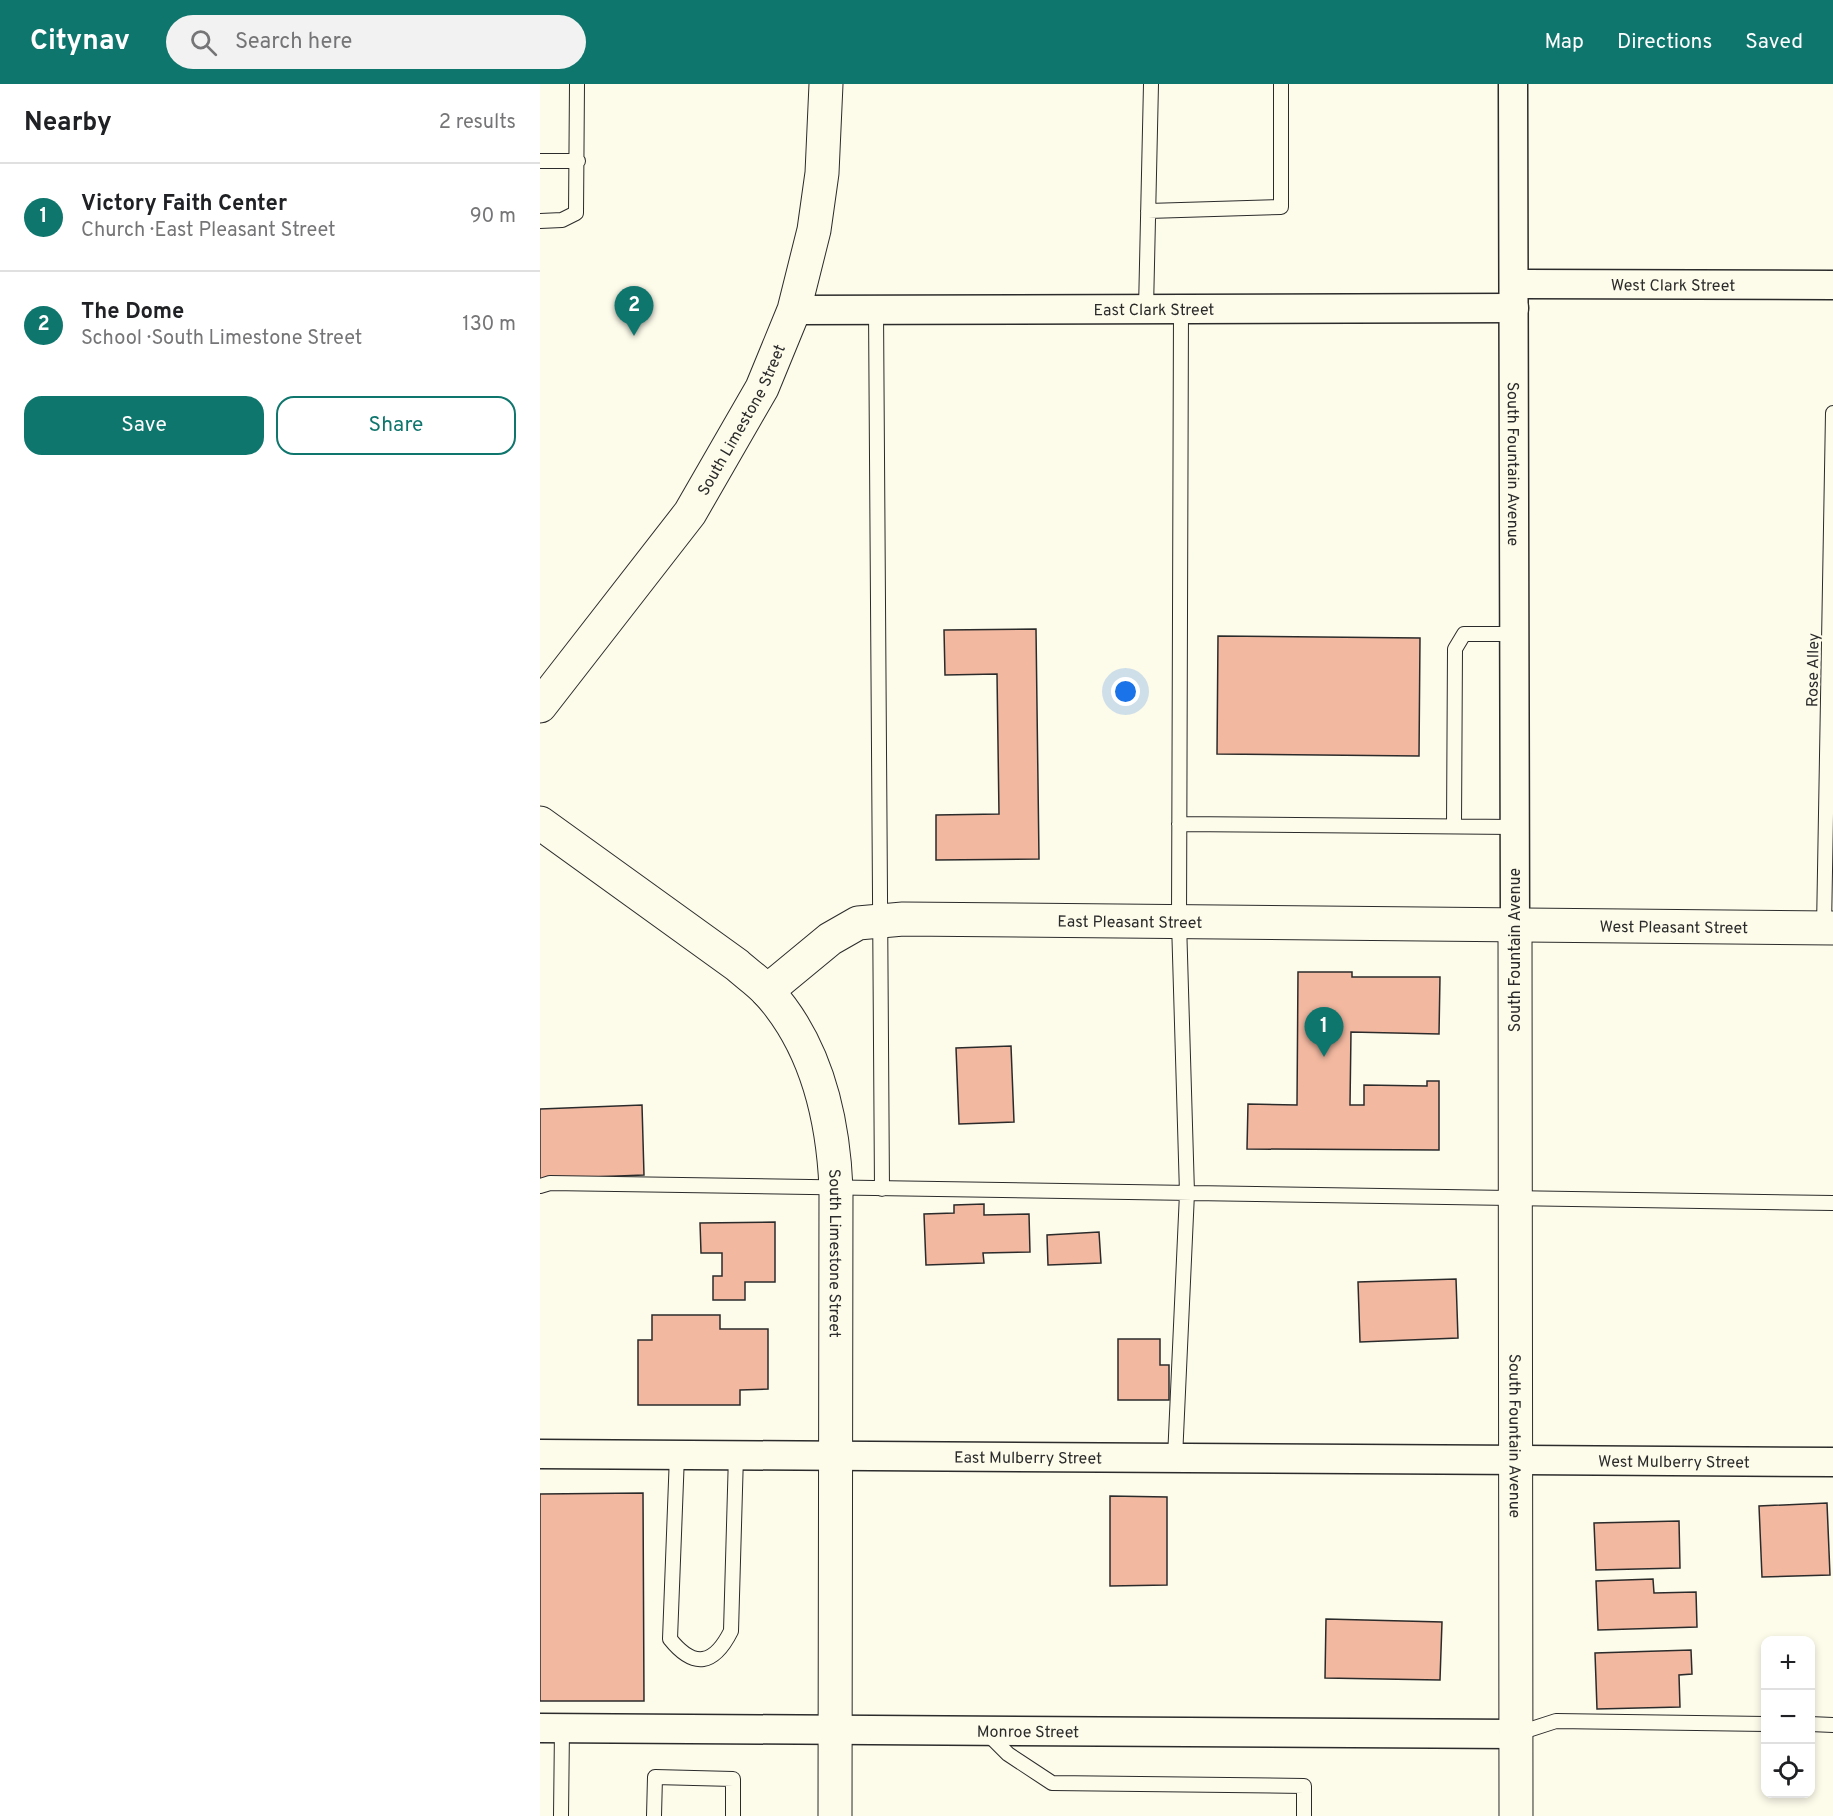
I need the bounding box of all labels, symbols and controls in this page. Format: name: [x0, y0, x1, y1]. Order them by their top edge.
search box: [166, 15, 586, 69]
text: Citynav: [30, 24, 130, 60]
icon: search: [187, 26, 220, 59]
text: Search here: [235, 29, 352, 56]
text: Map: [1544, 29, 1584, 56]
text: Directions: [1617, 29, 1712, 56]
text: Saved: [1745, 29, 1803, 56]
text: Nearby: [24, 107, 112, 140]
text: 2 results: [439, 110, 516, 136]
text: Victory Faith Center: [81, 191, 287, 218]
text: 1: [40, 204, 48, 230]
text: 90 m: [470, 204, 516, 230]
text: Church · East Pleasant Street: [81, 218, 336, 244]
street label: West Clark Street: [1611, 276, 1735, 297]
pin: 2: [614, 286, 653, 336]
text: The Dome: [81, 299, 184, 326]
street label: East Clark Street: [1094, 301, 1214, 321]
text: 2: [37, 312, 50, 338]
text: 130 m: [462, 312, 516, 338]
text: School · South Limestone Street: [81, 326, 362, 352]
street label: South Limestone Street: [694, 342, 791, 500]
street label: South Fountain Avenue: [1502, 382, 1522, 546]
button: Save: [24, 396, 264, 455]
button: Share: [276, 396, 516, 455]
street label: Rose Alley: [1803, 633, 1825, 707]
your location: [1111, 677, 1140, 706]
street label: South Fountain Avenue: [1506, 868, 1526, 1032]
street label: East Pleasant Street: [1057, 912, 1202, 934]
street label: West Pleasant Street: [1599, 918, 1748, 939]
pin: 1: [1304, 1008, 1344, 1057]
street label: South Limestone Street: [823, 1168, 844, 1338]
street label: South Fountain Avenue: [1503, 1354, 1524, 1518]
street label: East Mulberry Street: [954, 1449, 1102, 1469]
street label: West Mulberry Street: [1598, 1453, 1750, 1473]
map controls: [1761, 1636, 1815, 1798]
button: +: [1761, 1636, 1815, 1690]
button: −: [1761, 1690, 1815, 1744]
street label: Monroe Street: [977, 1723, 1079, 1743]
button: locate: [1761, 1744, 1815, 1798]

